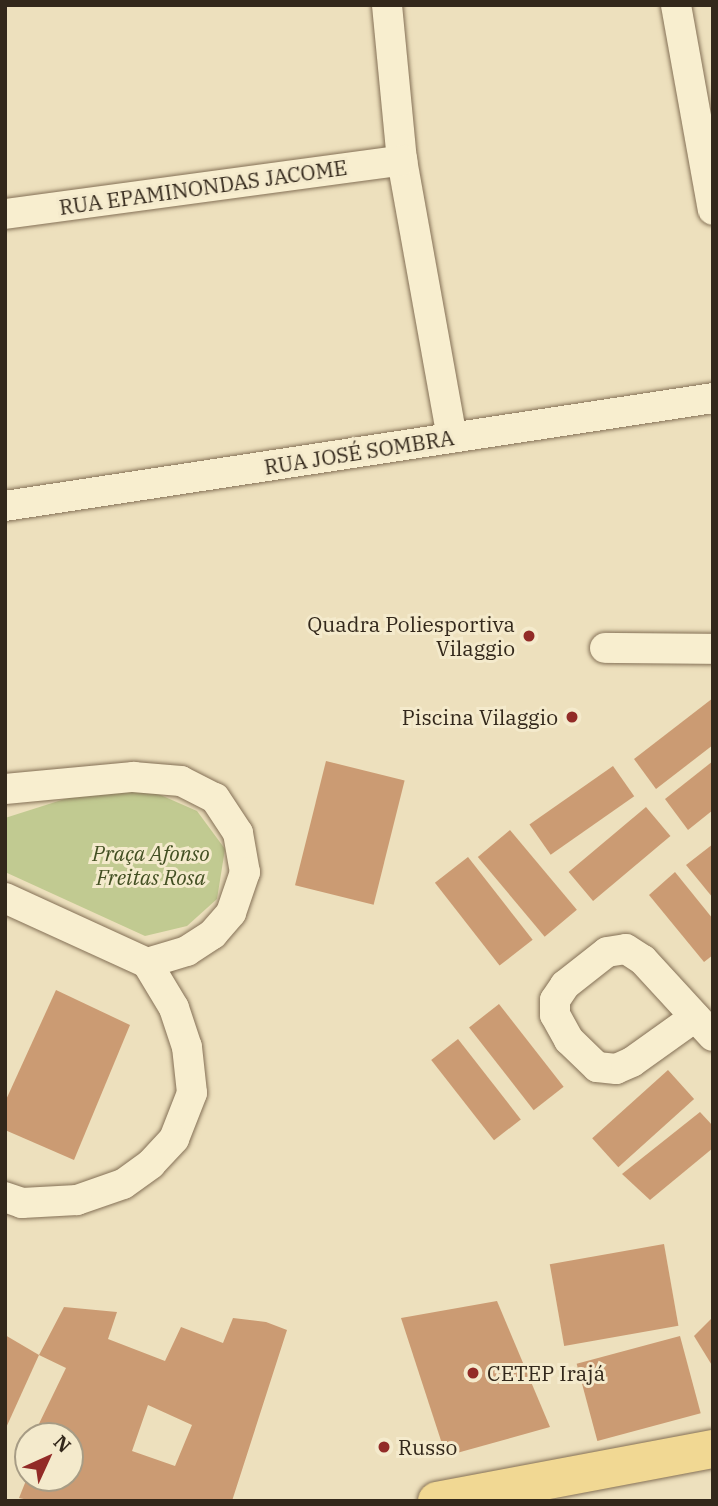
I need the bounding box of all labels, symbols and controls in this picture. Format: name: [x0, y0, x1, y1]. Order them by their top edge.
street label: RUA EPAMINONDAS JACOME: [57, 154, 349, 220]
street label: RUA JOSÉ SOMBRA: [262, 425, 456, 479]
place label: Quadra Poliesportiva Vilaggio: [307, 611, 515, 661]
marker: Quadra Poliesportiva Vilaggio: [521, 628, 537, 644]
place label: Piscina Vilaggio: [402, 704, 558, 730]
marker: Piscina Vilaggio: [564, 709, 580, 725]
park label: Praça Afonso Freitas Rosa: [92, 840, 210, 890]
place label: CETEP Irajá: [487, 1360, 605, 1386]
marker: CETEP Irajá: [465, 1365, 481, 1381]
north arrow: [14, 1422, 84, 1492]
text: N: [49, 1430, 76, 1457]
place label: Russo: [398, 1434, 457, 1460]
marker: Russo: [376, 1439, 392, 1455]

